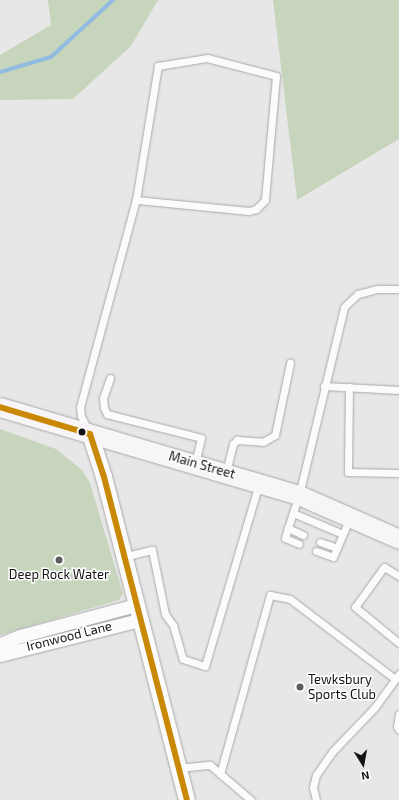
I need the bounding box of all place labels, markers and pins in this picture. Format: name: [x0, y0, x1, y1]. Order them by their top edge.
unlabelled marker: [77, 427, 87, 437]
marker: Deep Rock Water: [54, 555, 64, 565]
place label: Deep Rock Water: [9, 566, 109, 582]
place label: Tewksbury Sports Club: [308, 672, 376, 703]
marker: Tewksbury Sports Club: [295, 682, 305, 692]

